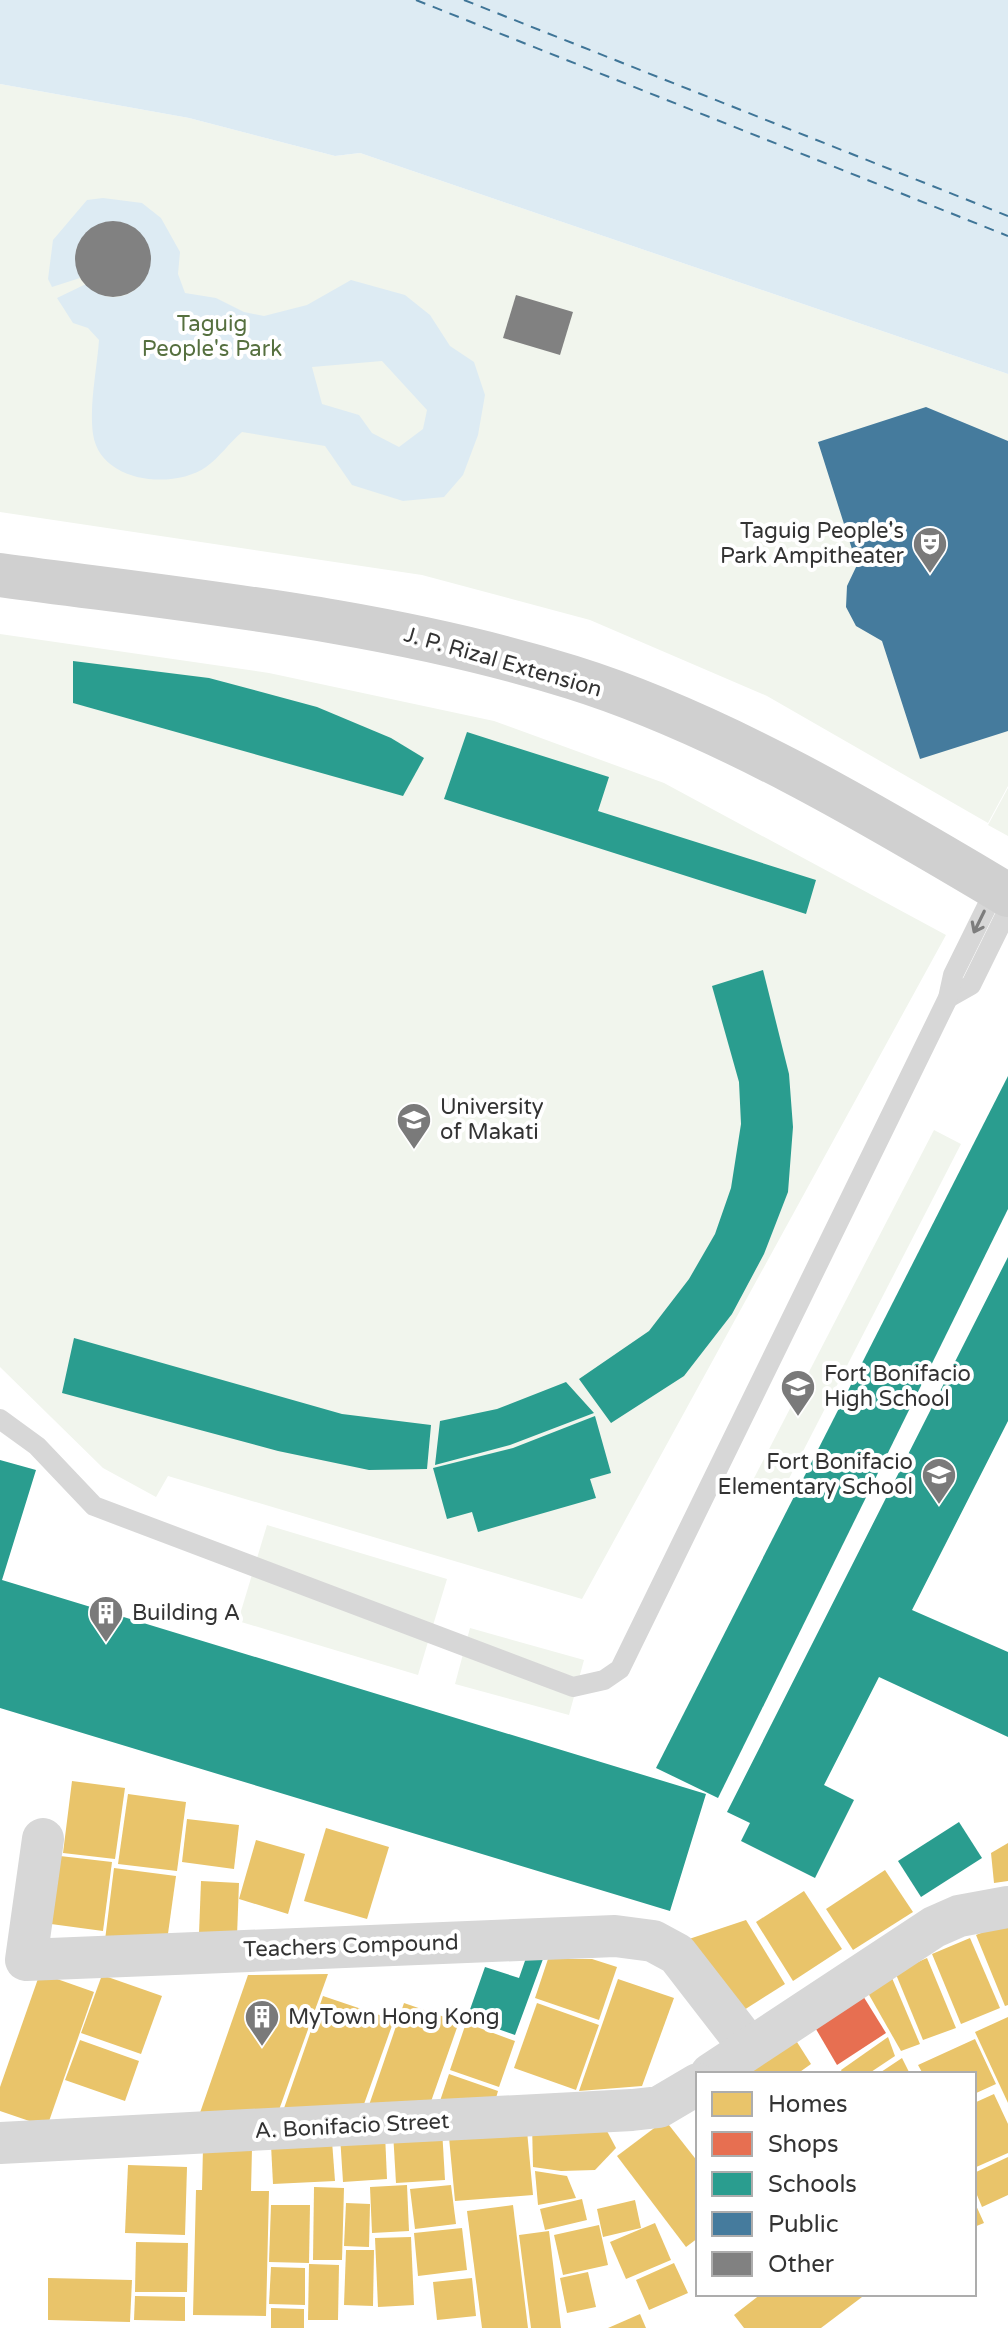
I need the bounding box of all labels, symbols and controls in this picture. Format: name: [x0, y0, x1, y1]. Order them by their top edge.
park label: Taguig People's Park: [142, 311, 282, 362]
place label: Taguig People's Park Ampitheater: [720, 518, 905, 569]
theatre icon: Taguig People's Park Ampitheater: [911, 525, 949, 575]
street label: J. P. Rizal Extension: [401, 621, 605, 703]
one-way arrow: [971, 910, 986, 934]
place label: University of Makati: [440, 1094, 544, 1145]
school or university icon: University of Makati: [395, 1101, 433, 1151]
place label: Fort Bonifacio High School: [824, 1361, 971, 1412]
school or university icon: Fort Bonifacio High School: [779, 1368, 817, 1418]
place label: Fort Bonifacio Elementary School: [718, 1449, 913, 1500]
school or university icon: Fort Bonifacio Elementary School: [920, 1456, 958, 1506]
building icon: Building A: [87, 1594, 125, 1644]
place label: Building A: [132, 1600, 240, 1626]
street label: Teachers Compound: [243, 1929, 459, 1963]
building icon: MyTown Hong Kong: [243, 1998, 281, 2048]
place label: MyTown Hong Kong: [288, 2004, 500, 2030]
legend: [696, 2072, 976, 2296]
text: Homes: [768, 2090, 848, 2119]
street label: A. Bonifacio Street: [254, 2108, 450, 2144]
text: Shops: [768, 2130, 838, 2159]
text: Schools: [768, 2170, 857, 2199]
text: Public: [768, 2210, 838, 2239]
text: Other: [768, 2250, 835, 2279]

